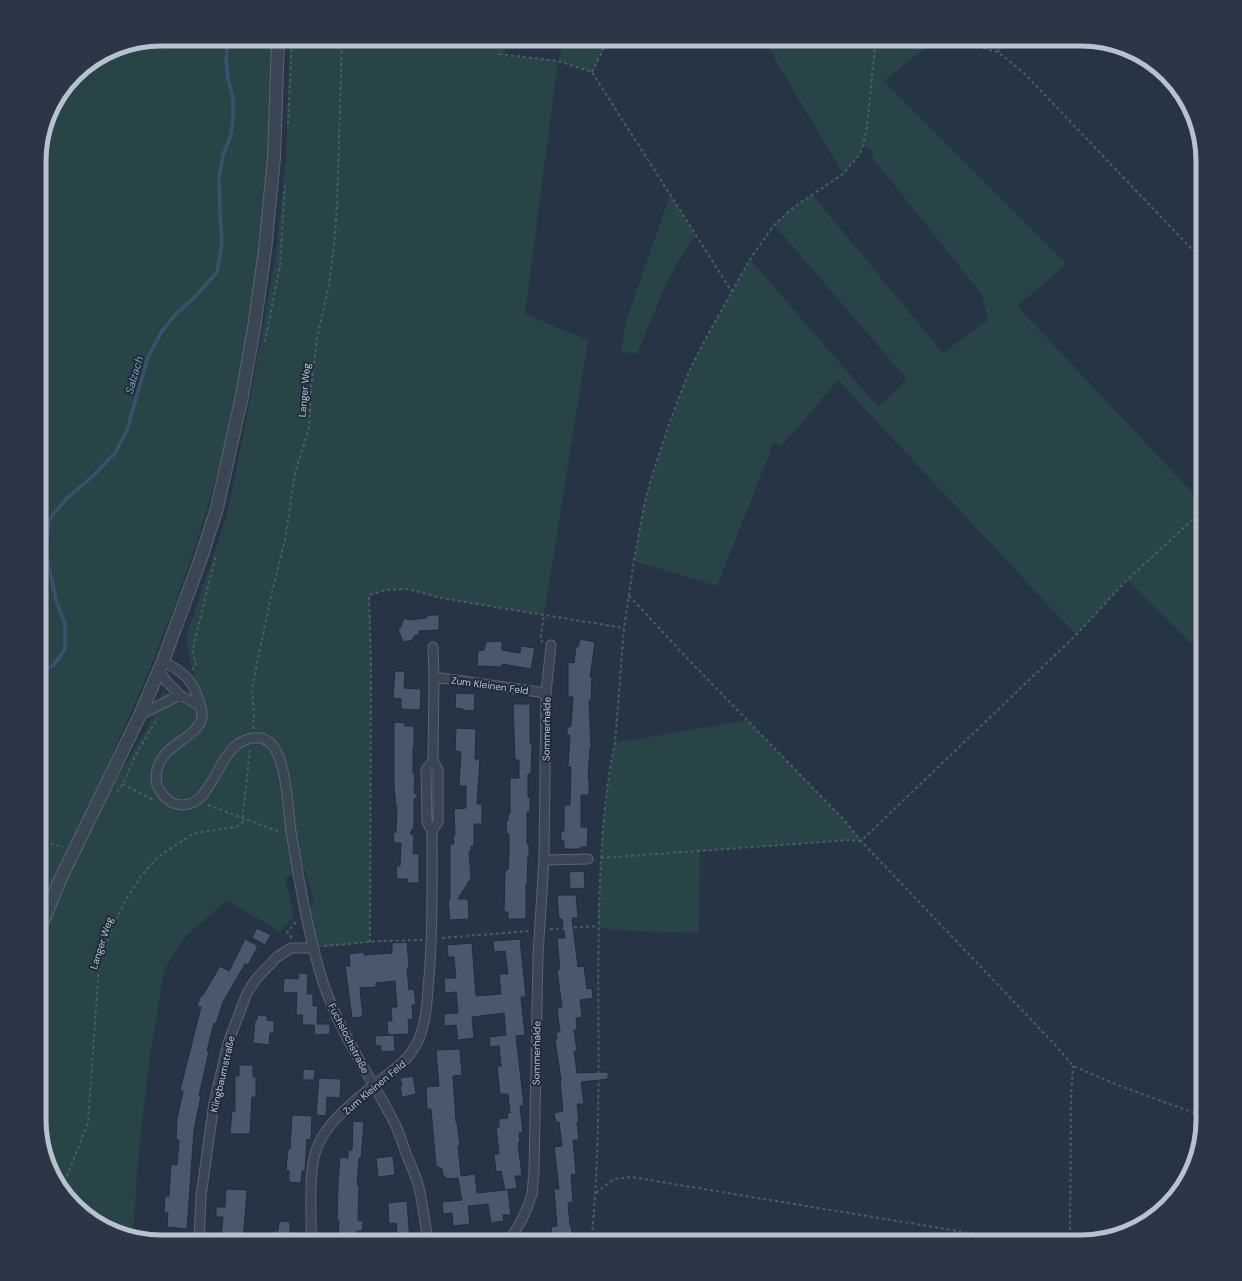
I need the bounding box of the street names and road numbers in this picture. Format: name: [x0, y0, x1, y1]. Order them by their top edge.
street label: Langer Weg: [296, 362, 313, 418]
street label: Zum Kleinen Feld: [450, 674, 529, 697]
street label: Sommerhalde: [539, 696, 554, 761]
street label: Langer Weg: [87, 915, 116, 971]
street label: Fuchslochstraße: [325, 1001, 372, 1076]
street label: Sommerhalde: [529, 1020, 544, 1085]
street label: Klingbaumstraße: [207, 1034, 238, 1114]
street label: Zum Kleinen Feld: [340, 1057, 408, 1117]

